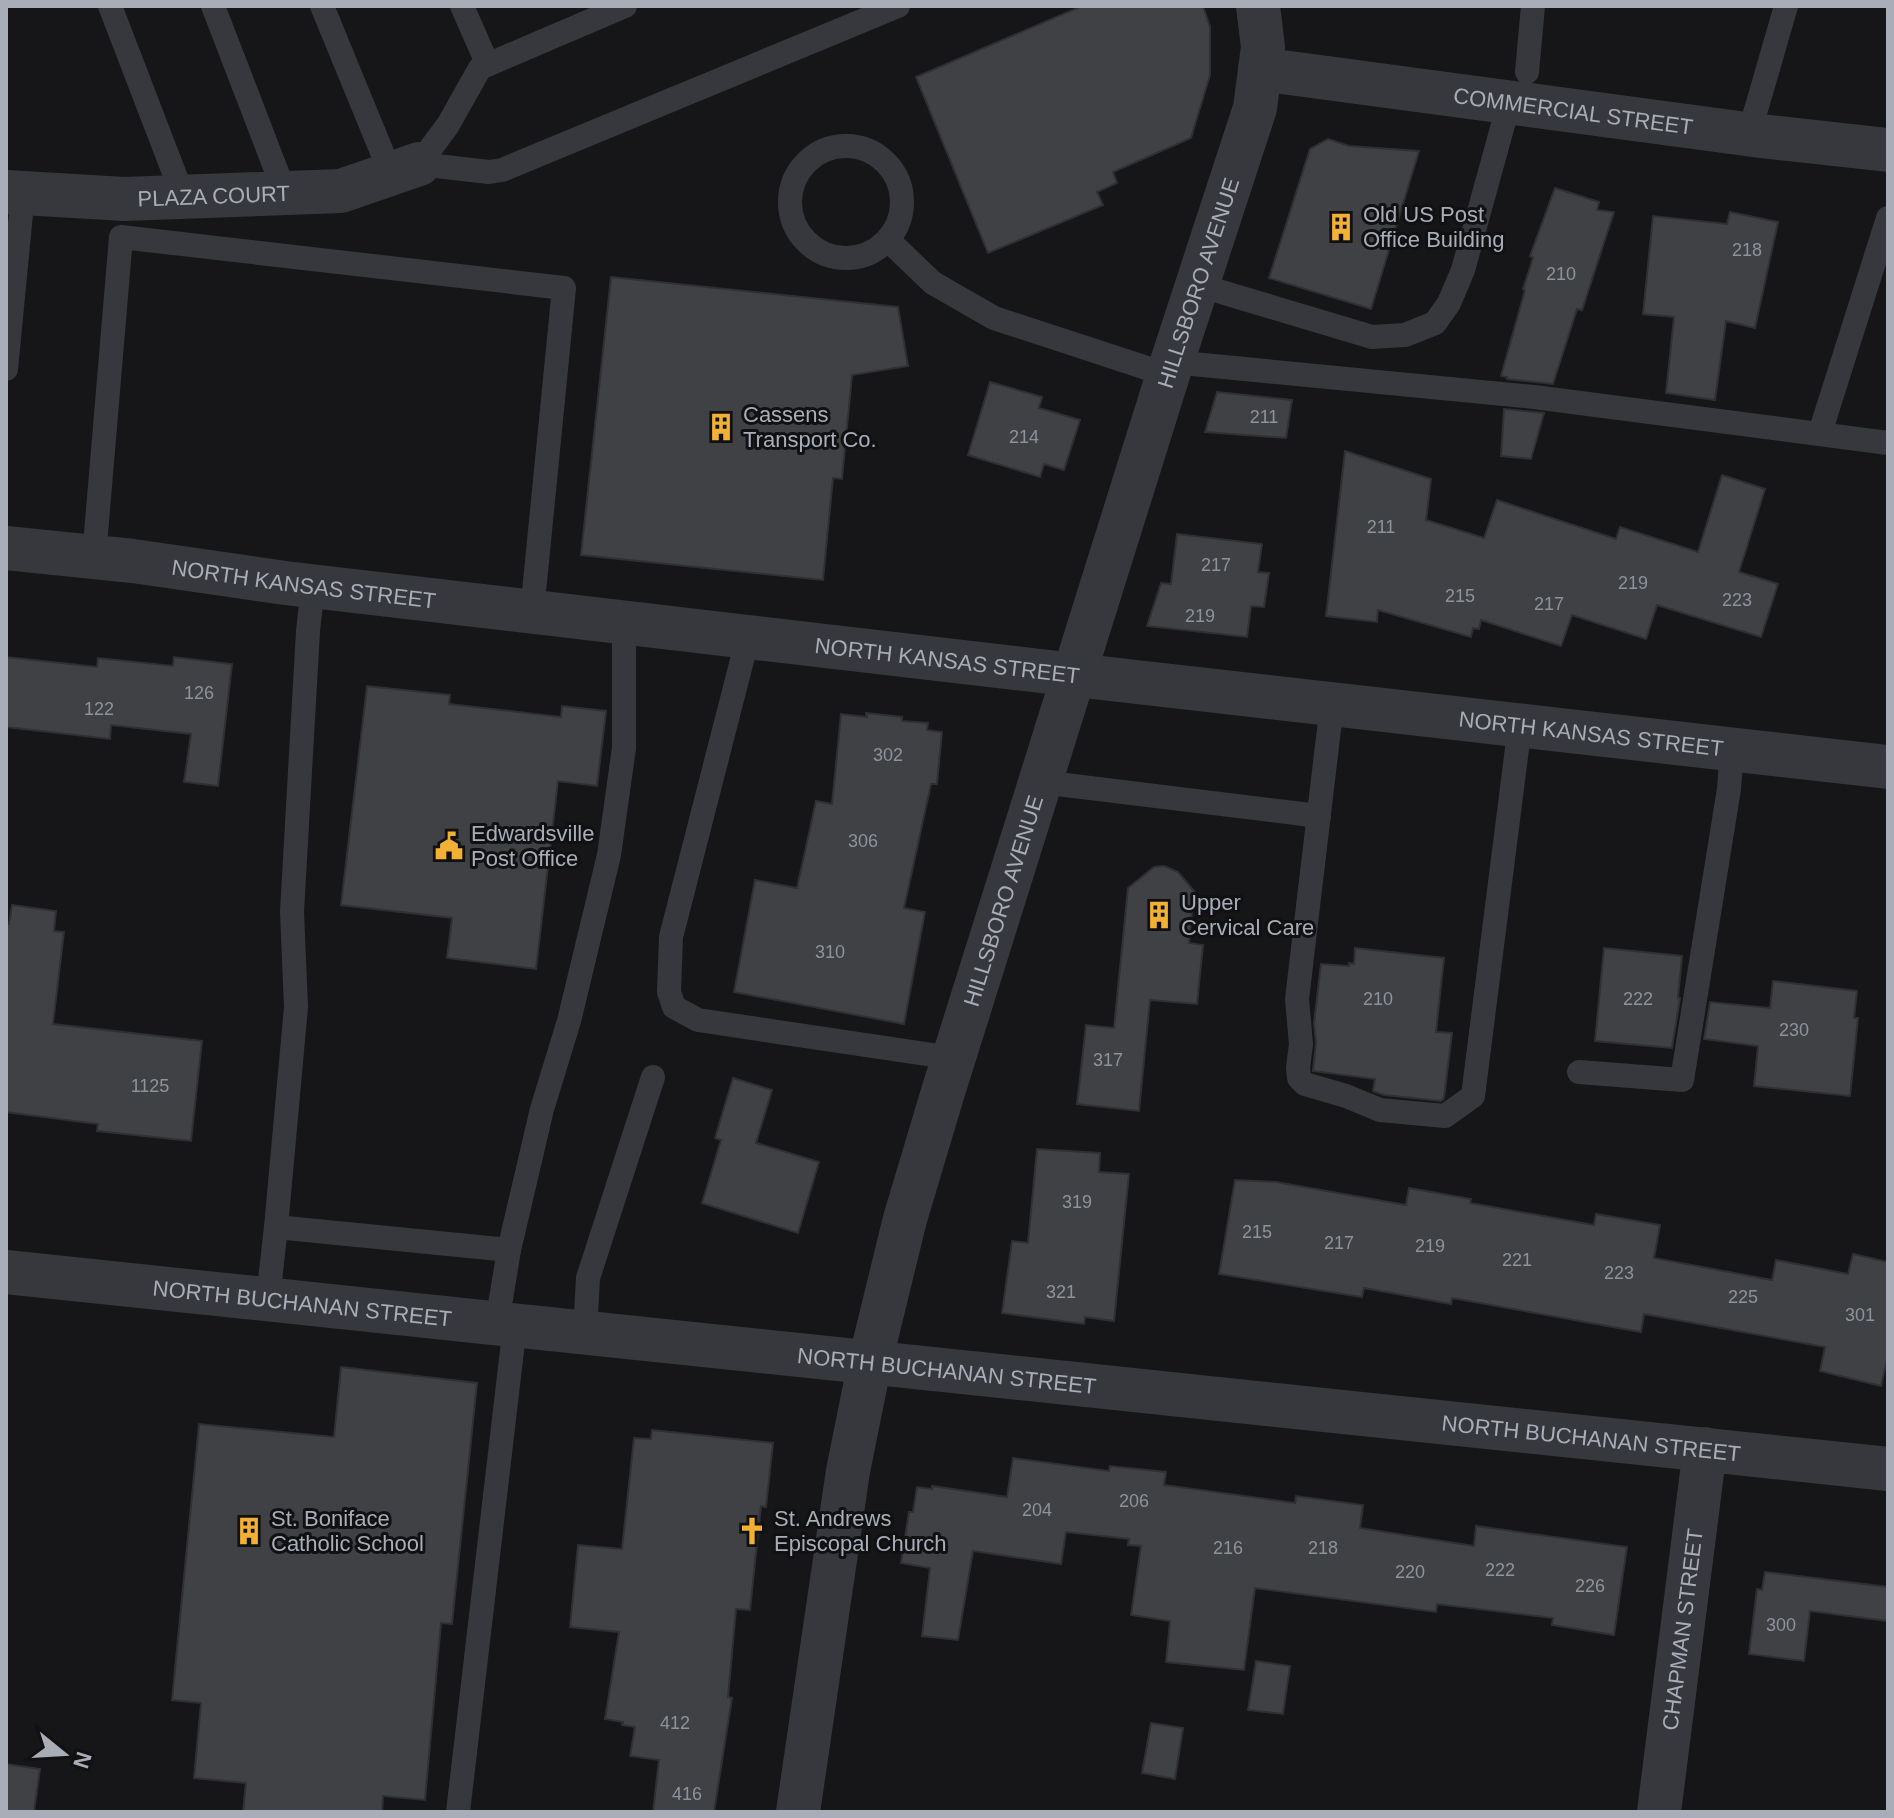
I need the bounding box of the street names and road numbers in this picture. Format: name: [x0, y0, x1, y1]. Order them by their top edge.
street label: COMMERCIAL STREET: [1452, 83, 1694, 140]
street label: HILLSBORO AVENUE: [1153, 175, 1244, 391]
street label: PLAZA COURT: [137, 181, 290, 211]
street label: NORTH KANSAS STREET: [170, 555, 437, 613]
street label: NORTH KANSAS STREET: [814, 633, 1081, 688]
street label: NORTH KANSAS STREET: [1457, 707, 1725, 761]
street label: HILLSBORO AVENUE: [959, 792, 1048, 1010]
street label: NORTH BUCHANAN STREET: [152, 1275, 453, 1332]
street label: NORTH BUCHANAN STREET: [796, 1343, 1098, 1399]
street label: NORTH BUCHANAN STREET: [1441, 1410, 1742, 1467]
street label: CHAPMAN STREET: [1657, 1527, 1708, 1732]

